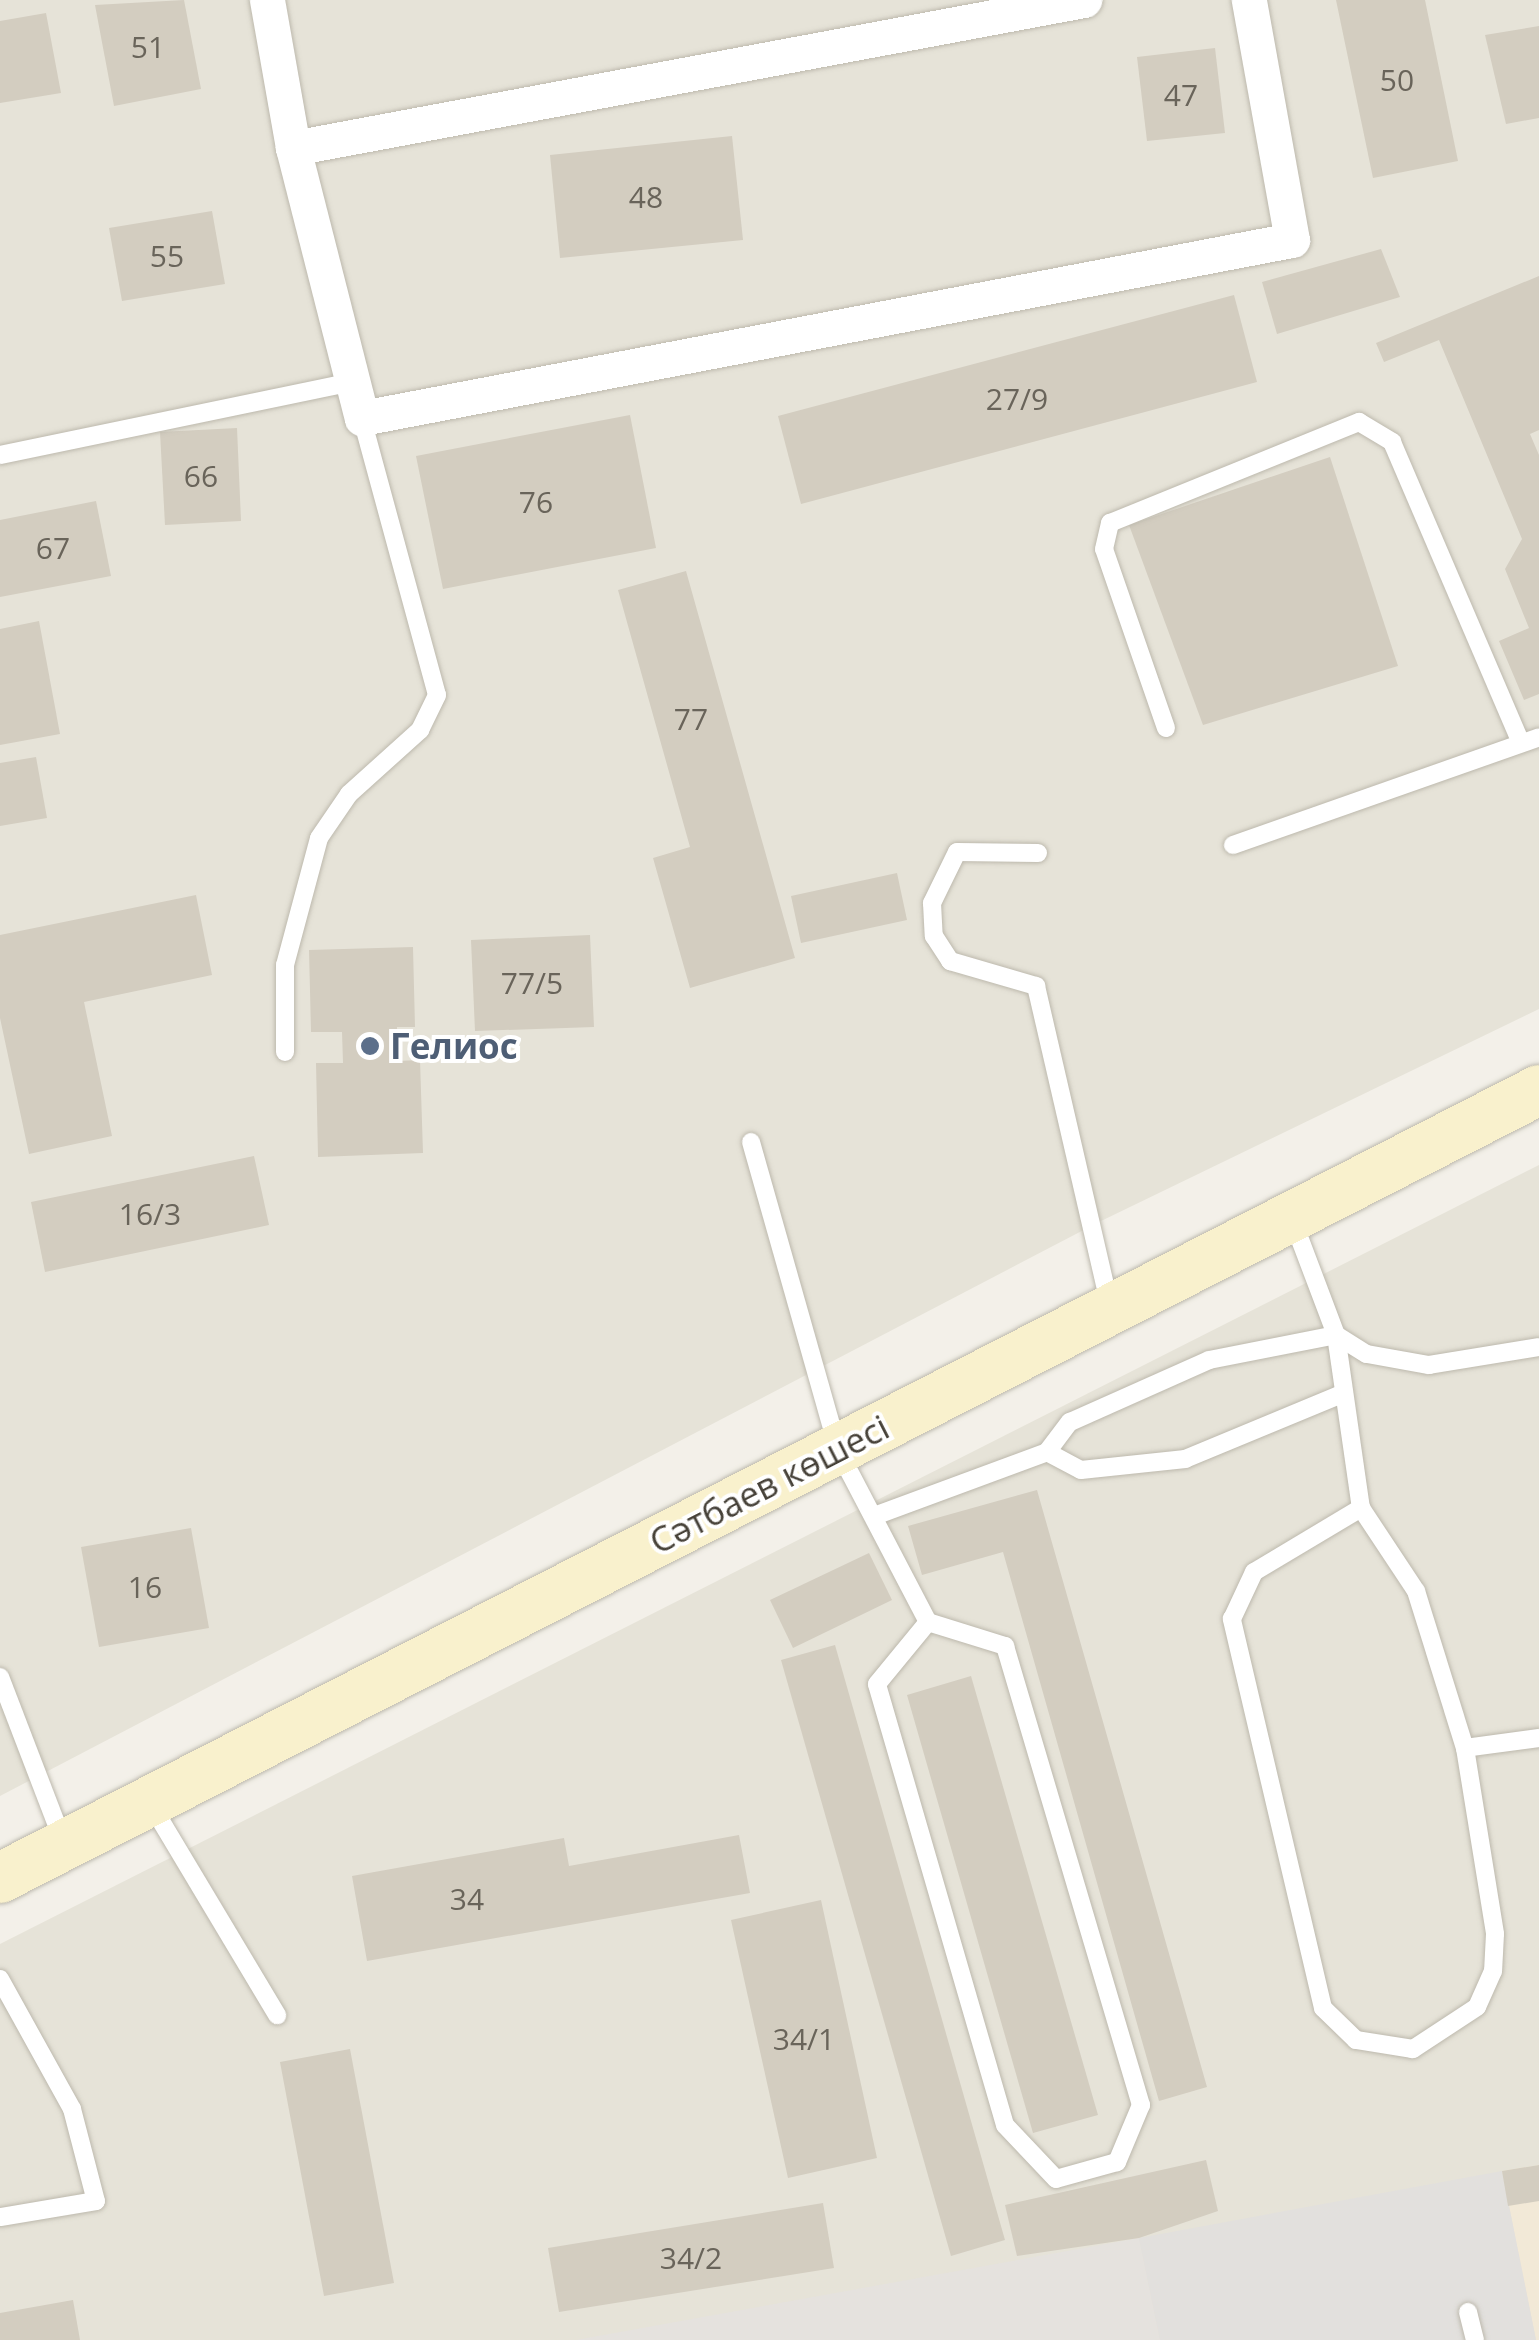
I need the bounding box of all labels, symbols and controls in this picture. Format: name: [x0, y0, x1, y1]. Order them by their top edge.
house number: 51: [131, 29, 165, 65]
house number: 50: [1380, 62, 1414, 98]
house number: 47: [1164, 77, 1198, 113]
house number: 48: [629, 179, 663, 215]
house number: 55: [150, 238, 184, 274]
house number: 27/9: [986, 381, 1048, 417]
house number: 66: [184, 458, 218, 494]
house number: 76: [519, 484, 553, 520]
house number: 67: [36, 530, 70, 566]
house number: 77: [674, 701, 708, 737]
house number: 77/5: [501, 965, 563, 1001]
place label: Гелиос: [390, 1025, 518, 1067]
marker: Гелиос: [359, 1035, 381, 1057]
house number: 16/3: [119, 1196, 181, 1232]
street label: Сәтбаев көшесі: [642, 1406, 896, 1562]
house number: 16: [128, 1569, 162, 1605]
house number: 34: [450, 1881, 484, 1917]
house number: 34/1: [773, 2021, 835, 2057]
house number: 34/2: [660, 2240, 722, 2276]

